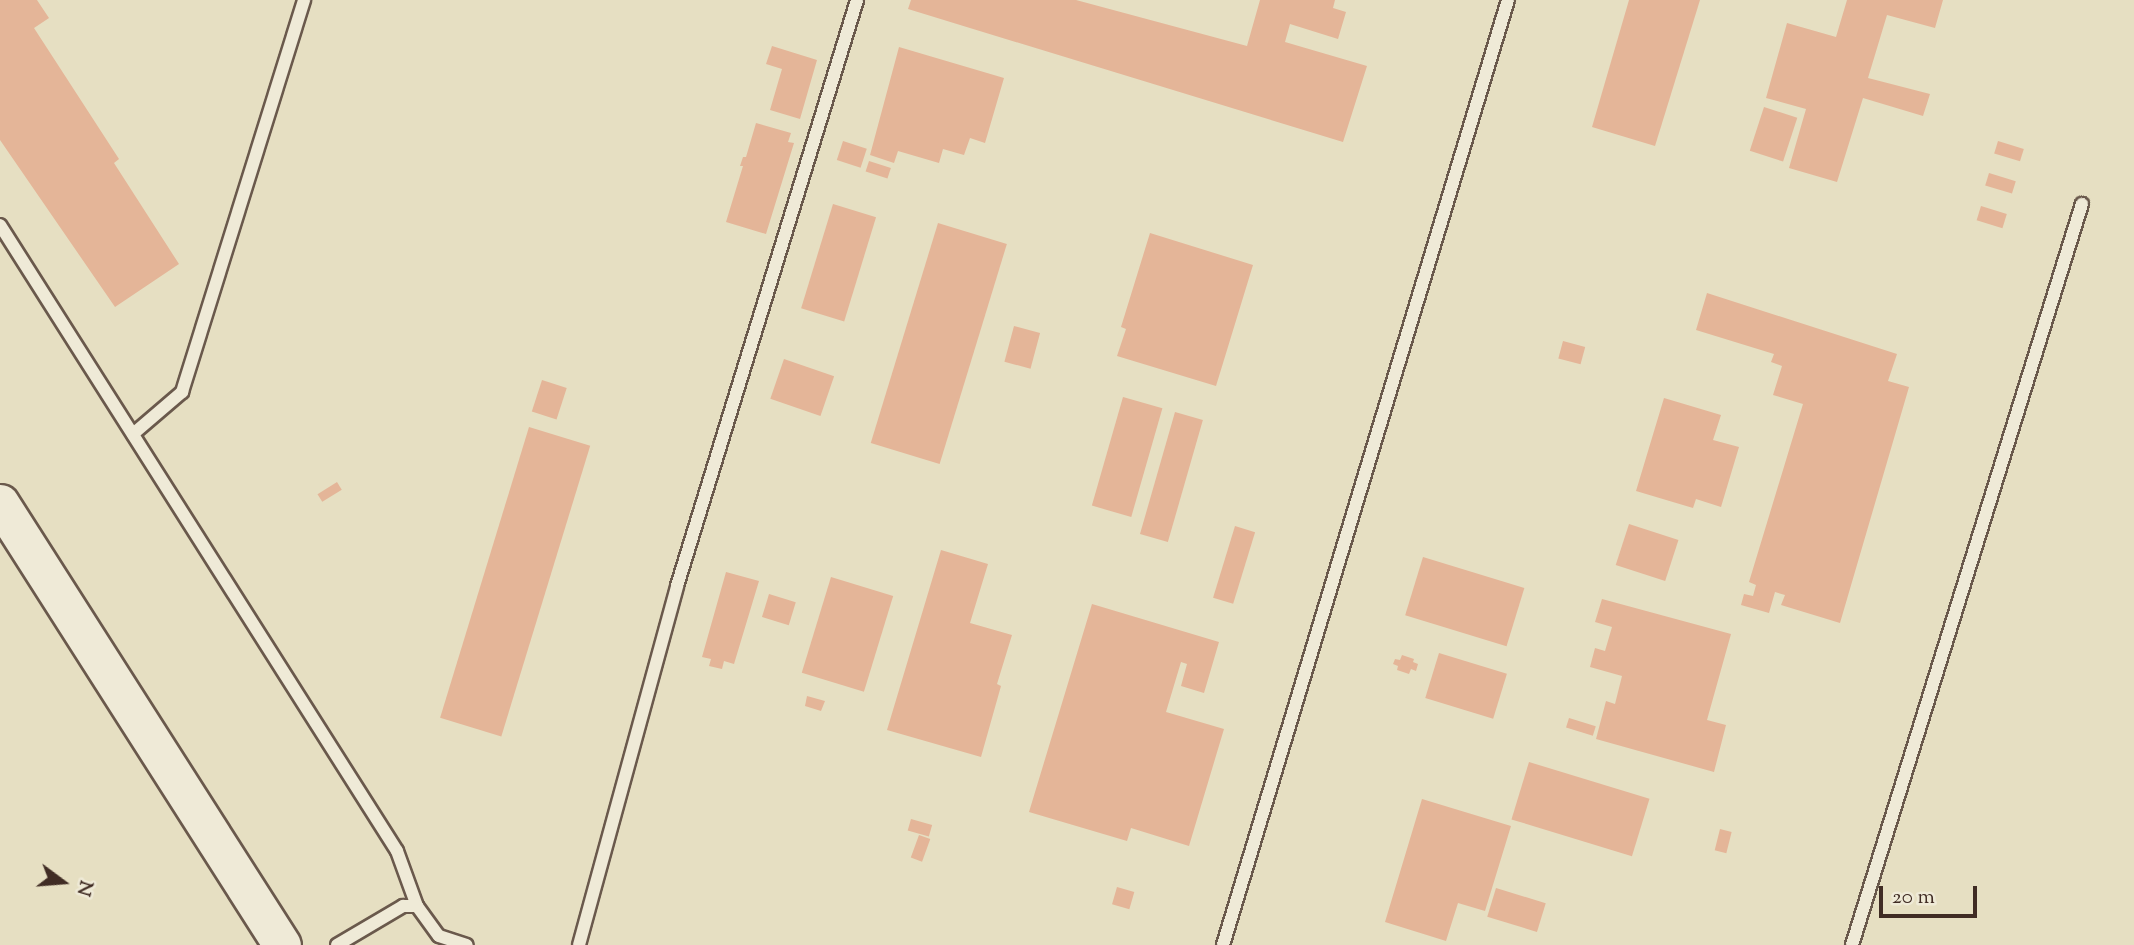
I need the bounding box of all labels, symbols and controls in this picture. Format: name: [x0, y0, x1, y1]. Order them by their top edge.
north arrow: [28, 847, 98, 917]
scale bar: [1882, 872, 1980, 916]
text: N: [69, 877, 99, 899]
text: 20 m: [1892, 883, 1935, 913]

